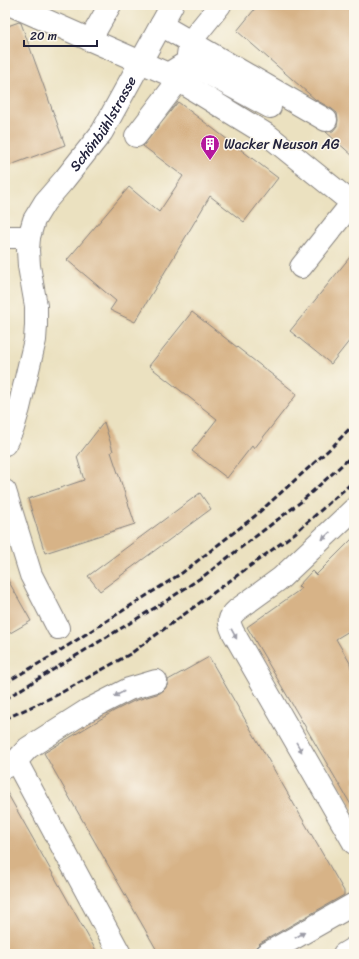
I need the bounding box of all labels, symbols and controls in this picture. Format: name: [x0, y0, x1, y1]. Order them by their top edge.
scale bar: [24, 22, 97, 48]
text: 20 m: [30, 25, 57, 47]
street label: Schönbühlstrasse: [63, 71, 144, 177]
place label: Wacker Neuson AG: [224, 132, 340, 157]
building icon: Wacker Neuson AG: [199, 133, 221, 161]
one-way arrow: [321, 531, 331, 541]
one-way arrow: [231, 628, 238, 640]
one-way arrow: [114, 691, 125, 697]
one-way arrow: [296, 741, 302, 753]
one-way arrow: [294, 931, 306, 938]

